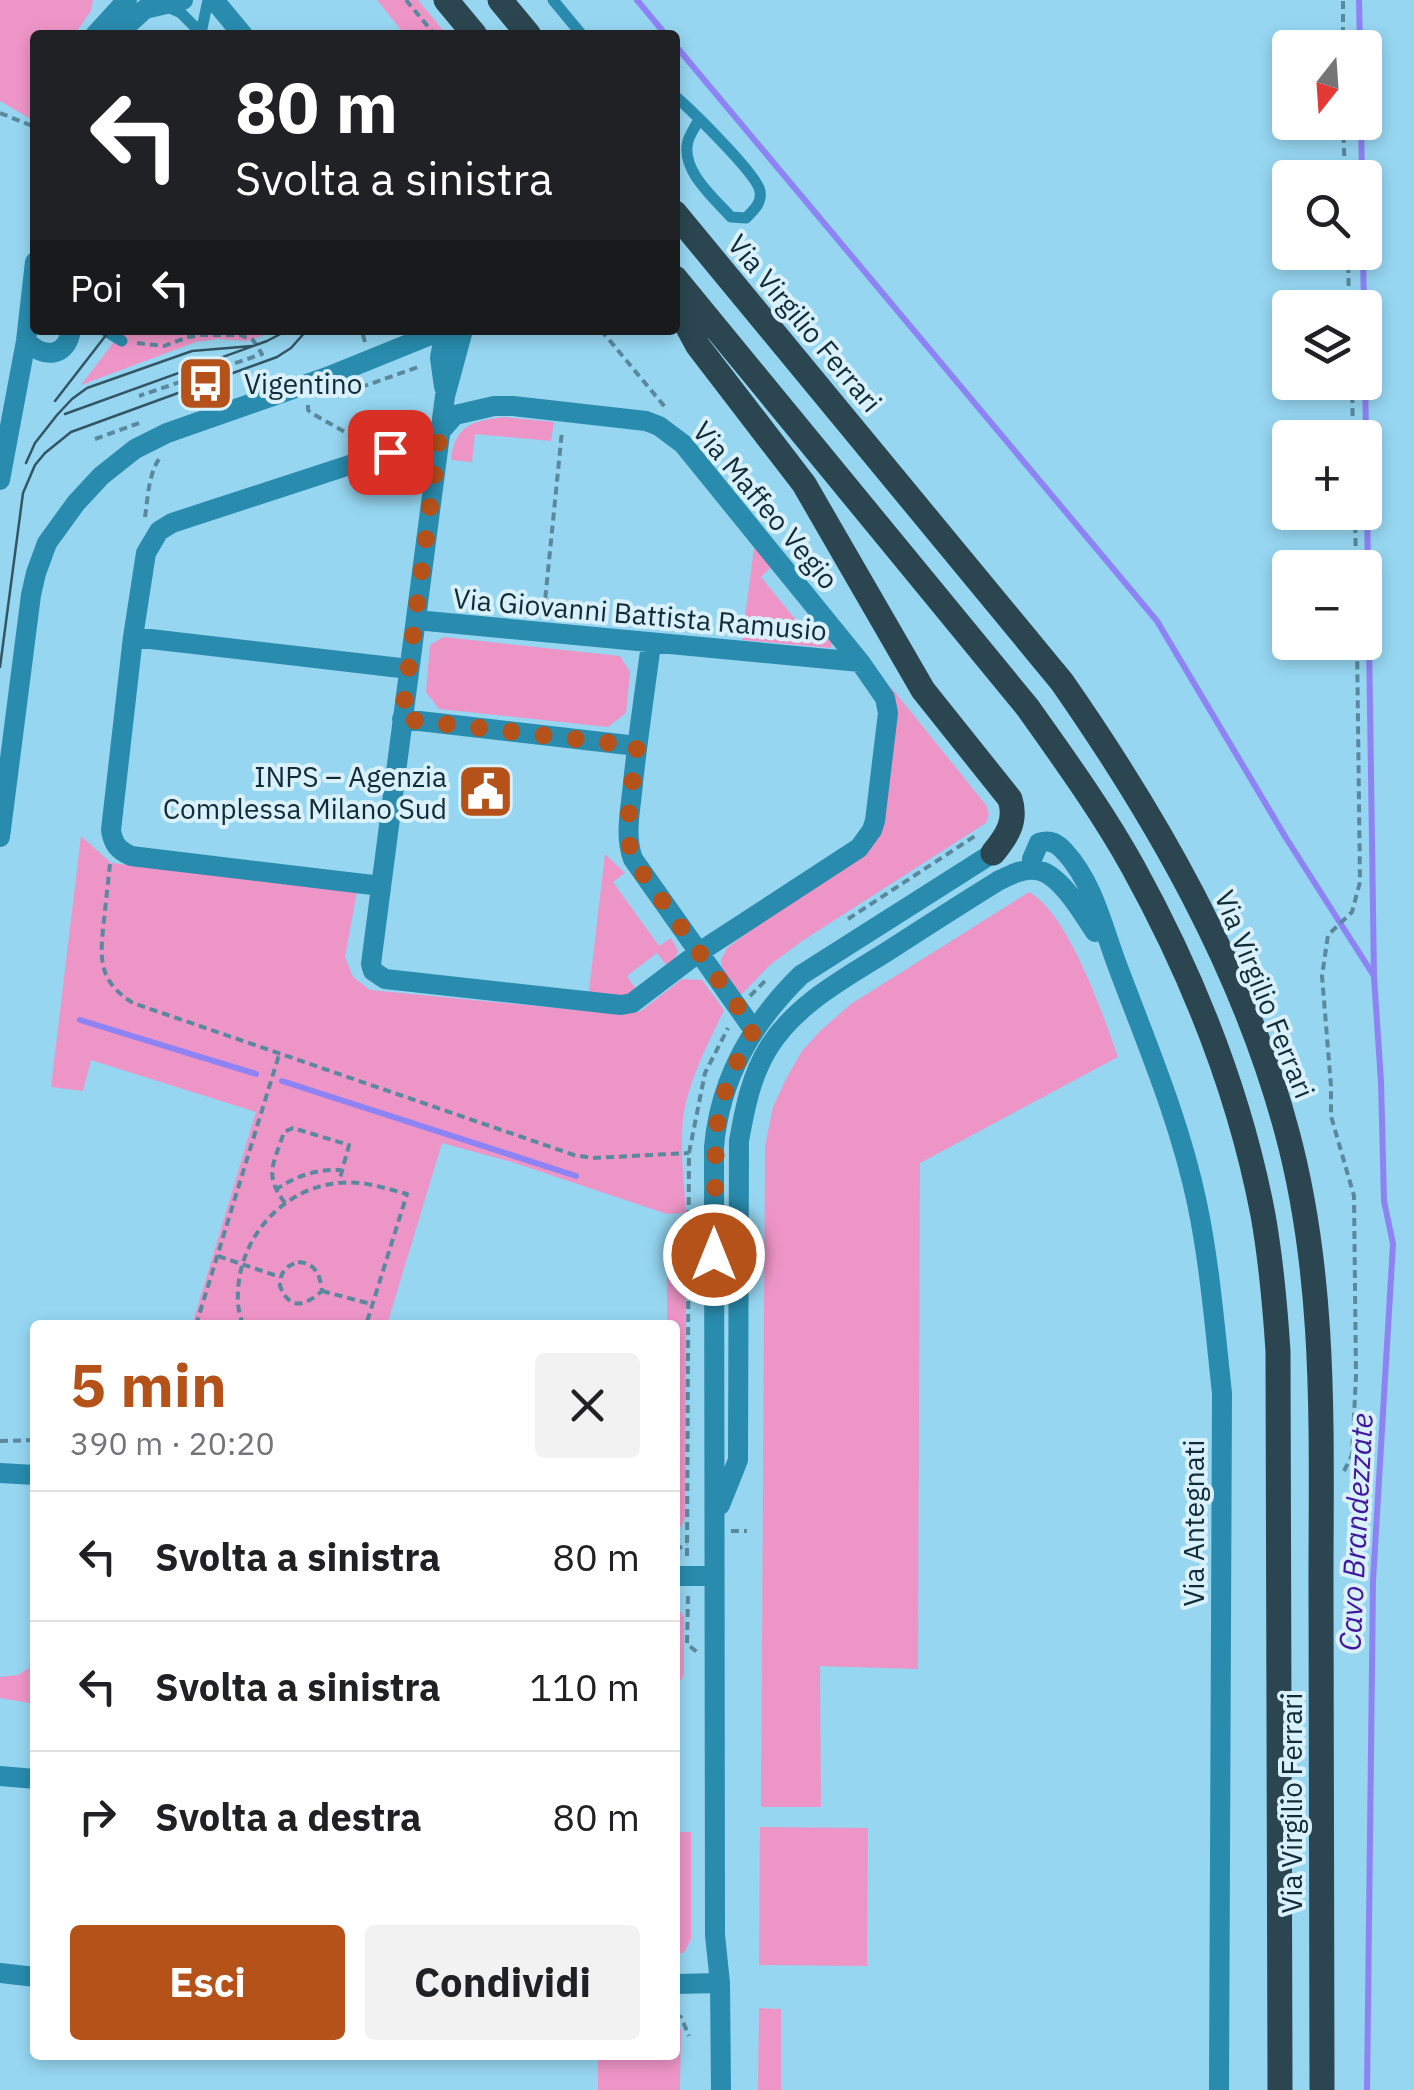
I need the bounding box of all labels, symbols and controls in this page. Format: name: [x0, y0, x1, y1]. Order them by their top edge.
north arrow: [1272, 30, 1382, 140]
map controls: [1272, 30, 1382, 660]
text: 80 m: [235, 61, 398, 152]
icon: left: [70, 70, 200, 200]
text: Svolta a sinistra: [235, 149, 553, 207]
button: search: [1272, 160, 1382, 270]
street label: Via Virgilio Ferrari: [720, 226, 890, 420]
icon: left: [143, 260, 198, 315]
text: Poi: [70, 263, 123, 312]
button: layers: [1272, 290, 1382, 400]
bus stop icon: Vigentino: [175, 353, 235, 413]
place label: Vigentino: [244, 365, 362, 402]
pin: [348, 410, 433, 495]
street label: Via Maffeo Vegio: [685, 413, 847, 597]
button: +: [1272, 420, 1382, 530]
icon: arrive: [363, 425, 418, 480]
button: −: [1272, 550, 1382, 660]
street label: Via Giovanni Battista Ramusio: [452, 579, 828, 649]
place label: INPS – Agenzia Complessa Milano Sud: [163, 758, 447, 827]
public building icon: INPS – Agenzia Complessa Milano Sud: [456, 762, 516, 822]
street label: Via Virgilio Ferrari: [1206, 885, 1324, 1103]
position arrow: [662, 1203, 766, 1307]
text: 5 min: [70, 1345, 227, 1424]
button: close: [535, 1353, 640, 1458]
water label: Cavo Brandezzate: [1329, 1412, 1381, 1652]
text: 390 m · 20:20: [70, 1422, 275, 1464]
street label: Via Antegnati: [1175, 1439, 1212, 1607]
icon: left: [70, 1529, 125, 1584]
text: Svolta a sinistra: [155, 1532, 441, 1581]
text: 80 m: [552, 1532, 640, 1581]
icon: left: [70, 1659, 125, 1714]
text: Svolta a sinistra: [155, 1662, 441, 1711]
text: 110 m: [529, 1662, 640, 1711]
street label: Via Virgilio Ferrari: [1273, 1693, 1310, 1913]
icon: right: [70, 1789, 125, 1844]
text: Svolta a destra: [155, 1792, 422, 1841]
text: 80 m: [552, 1792, 640, 1841]
button: Esci: [70, 1925, 345, 2040]
button: Condividi: [365, 1925, 640, 2040]

